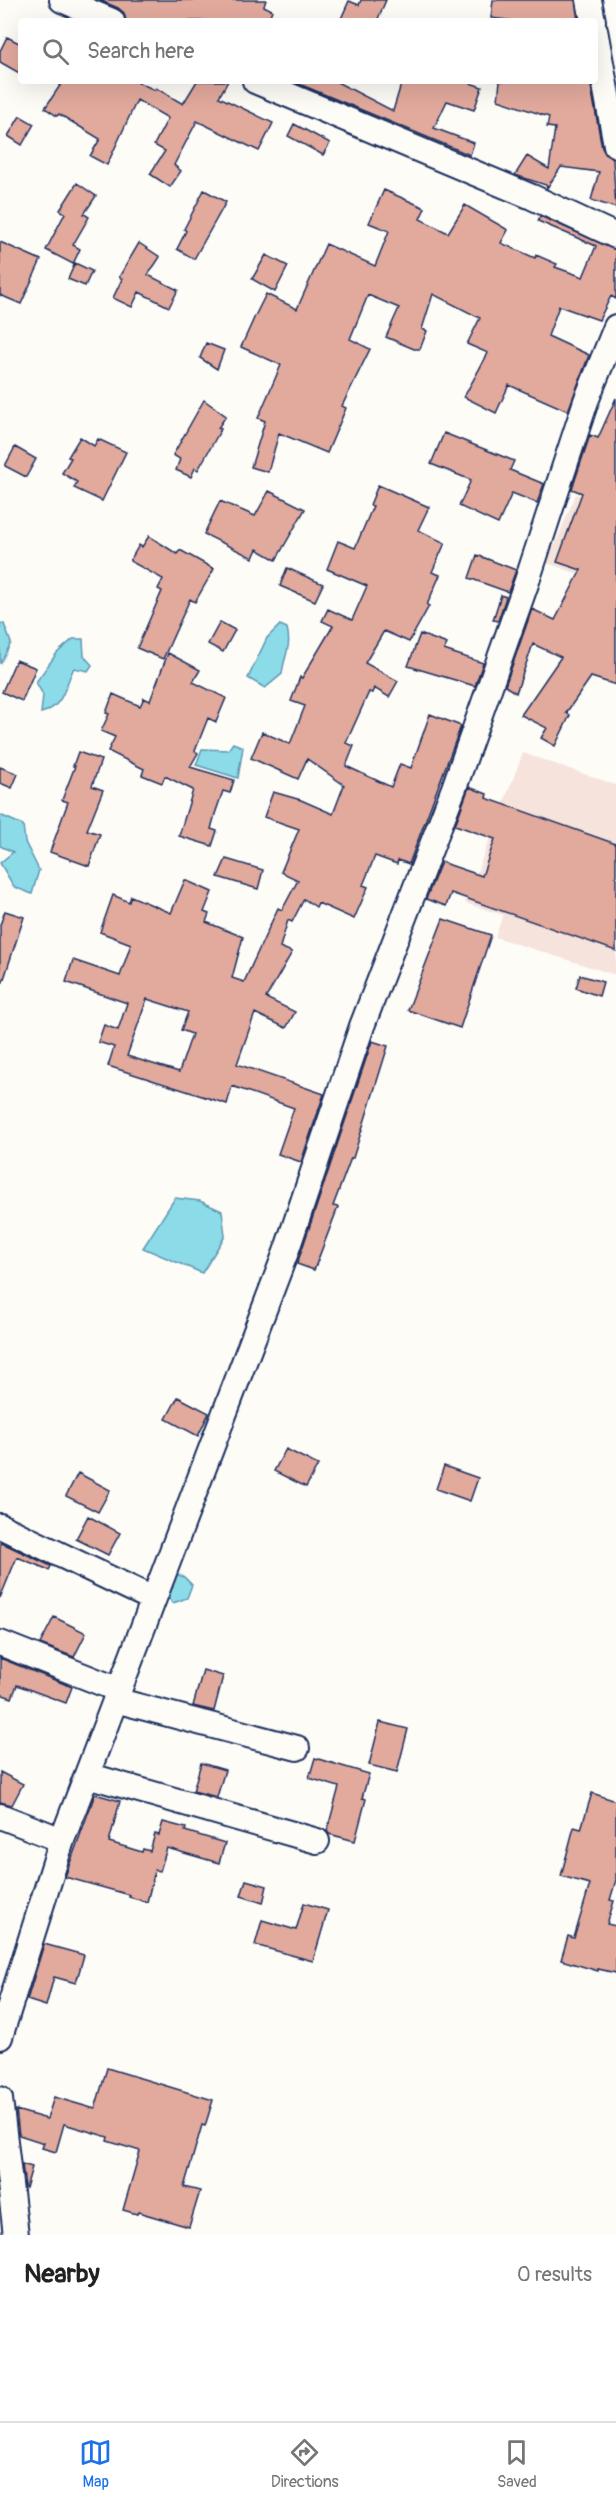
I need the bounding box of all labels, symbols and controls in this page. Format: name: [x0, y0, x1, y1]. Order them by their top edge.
search box: [18, 18, 598, 84]
icon: search: [39, 35, 72, 68]
text: Search here: [87, 37, 194, 65]
text: Nearby: [24, 2258, 100, 2290]
text: 0 results: [517, 2262, 592, 2287]
tab: Map: [79, 2436, 112, 2492]
tab: Directions: [271, 2436, 339, 2492]
tab: Saved: [497, 2436, 537, 2492]

